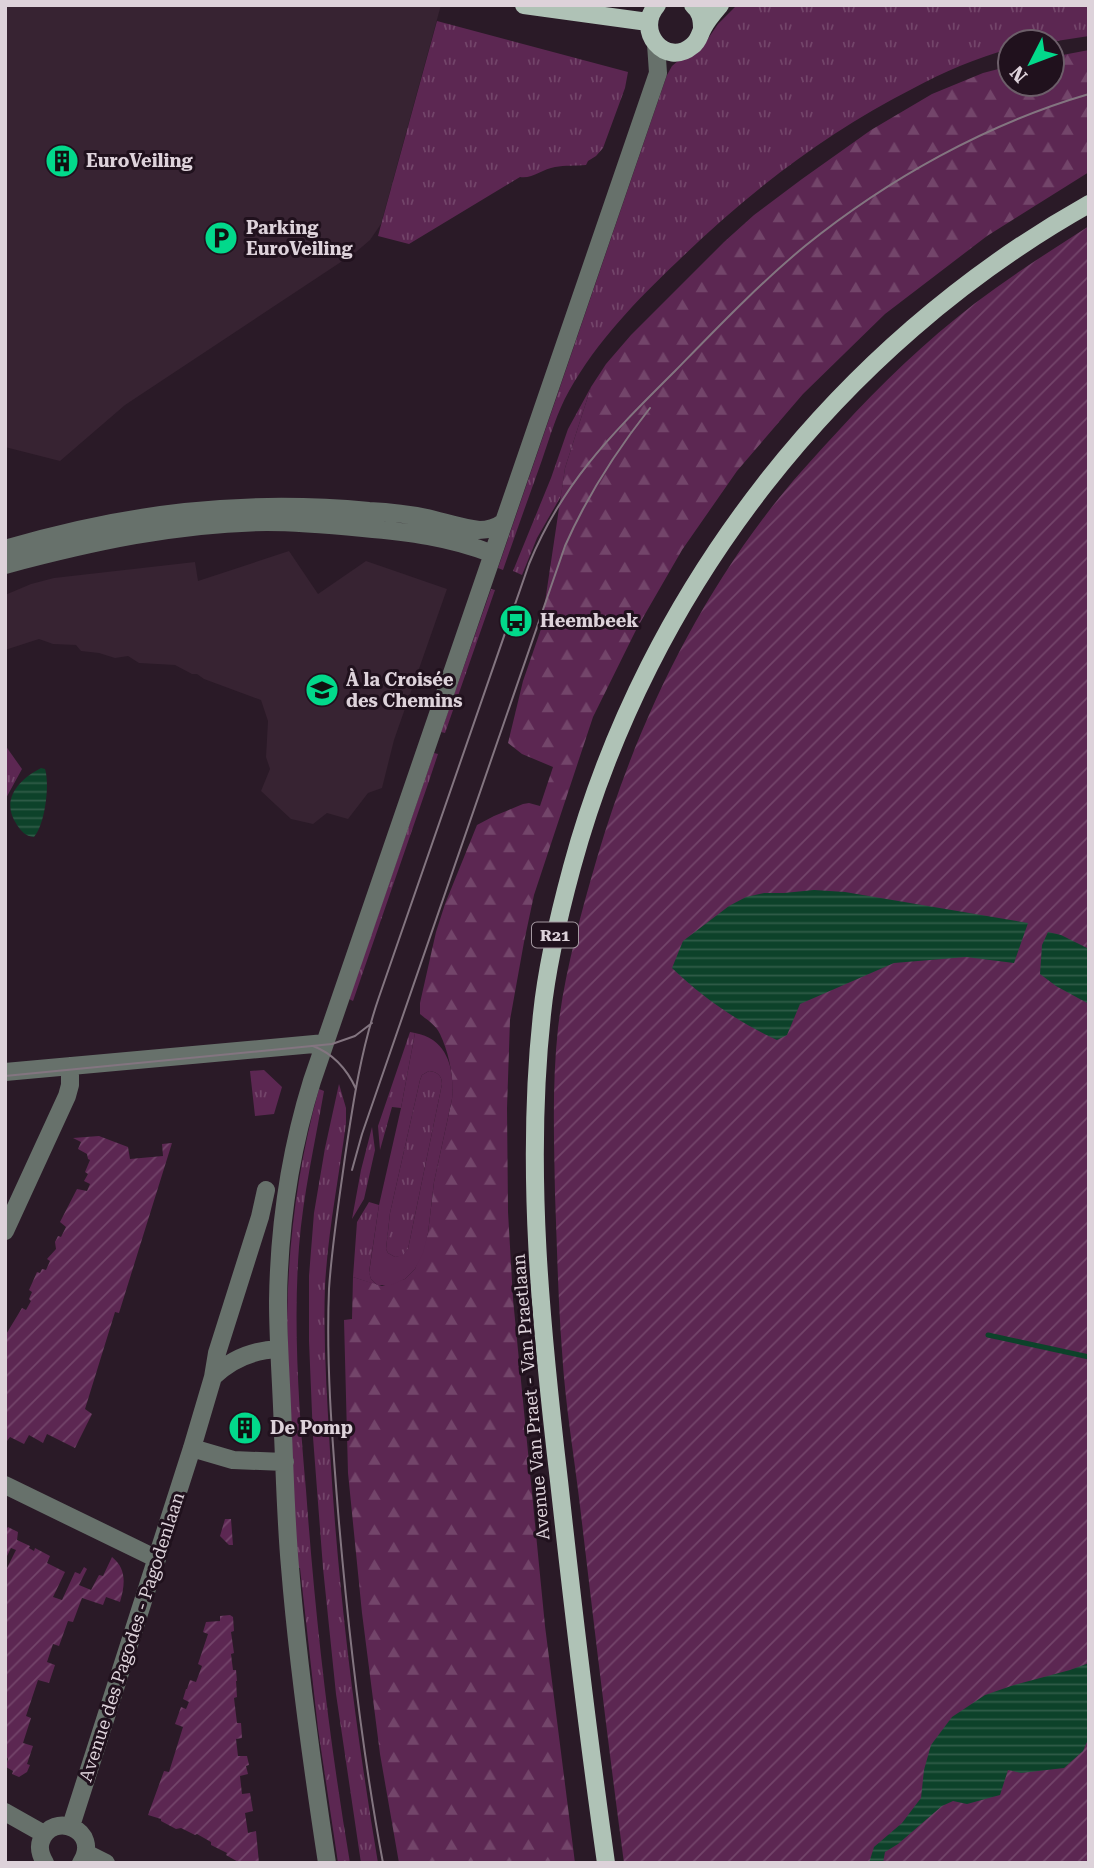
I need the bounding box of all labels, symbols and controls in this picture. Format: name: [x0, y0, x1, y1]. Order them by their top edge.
north arrow: [996, 28, 1066, 98]
text: N: [1005, 61, 1032, 87]
building icon: EuroVeiling: [43, 142, 81, 180]
place label: EuroVeiling: [86, 150, 194, 171]
place label: Parking EuroVeiling: [246, 217, 354, 259]
parking icon: Parking EuroVeiling: [202, 219, 240, 257]
bus stop icon: Heembeek: [497, 602, 535, 640]
place label: Heembeek: [540, 610, 639, 631]
place label: À la Croisée des Chemins: [346, 668, 462, 711]
school or university icon: À la Croisée des Chemins: [303, 671, 341, 709]
road number: R21: [532, 923, 578, 948]
street label: Avenue Van Praet - Van Praetlaan: [507, 1253, 553, 1541]
building icon: De Pomp: [226, 1409, 264, 1447]
place label: De Pomp: [270, 1417, 353, 1438]
street label: Avenue des Pagodes - Pagodenlaan: [75, 1489, 188, 1784]

